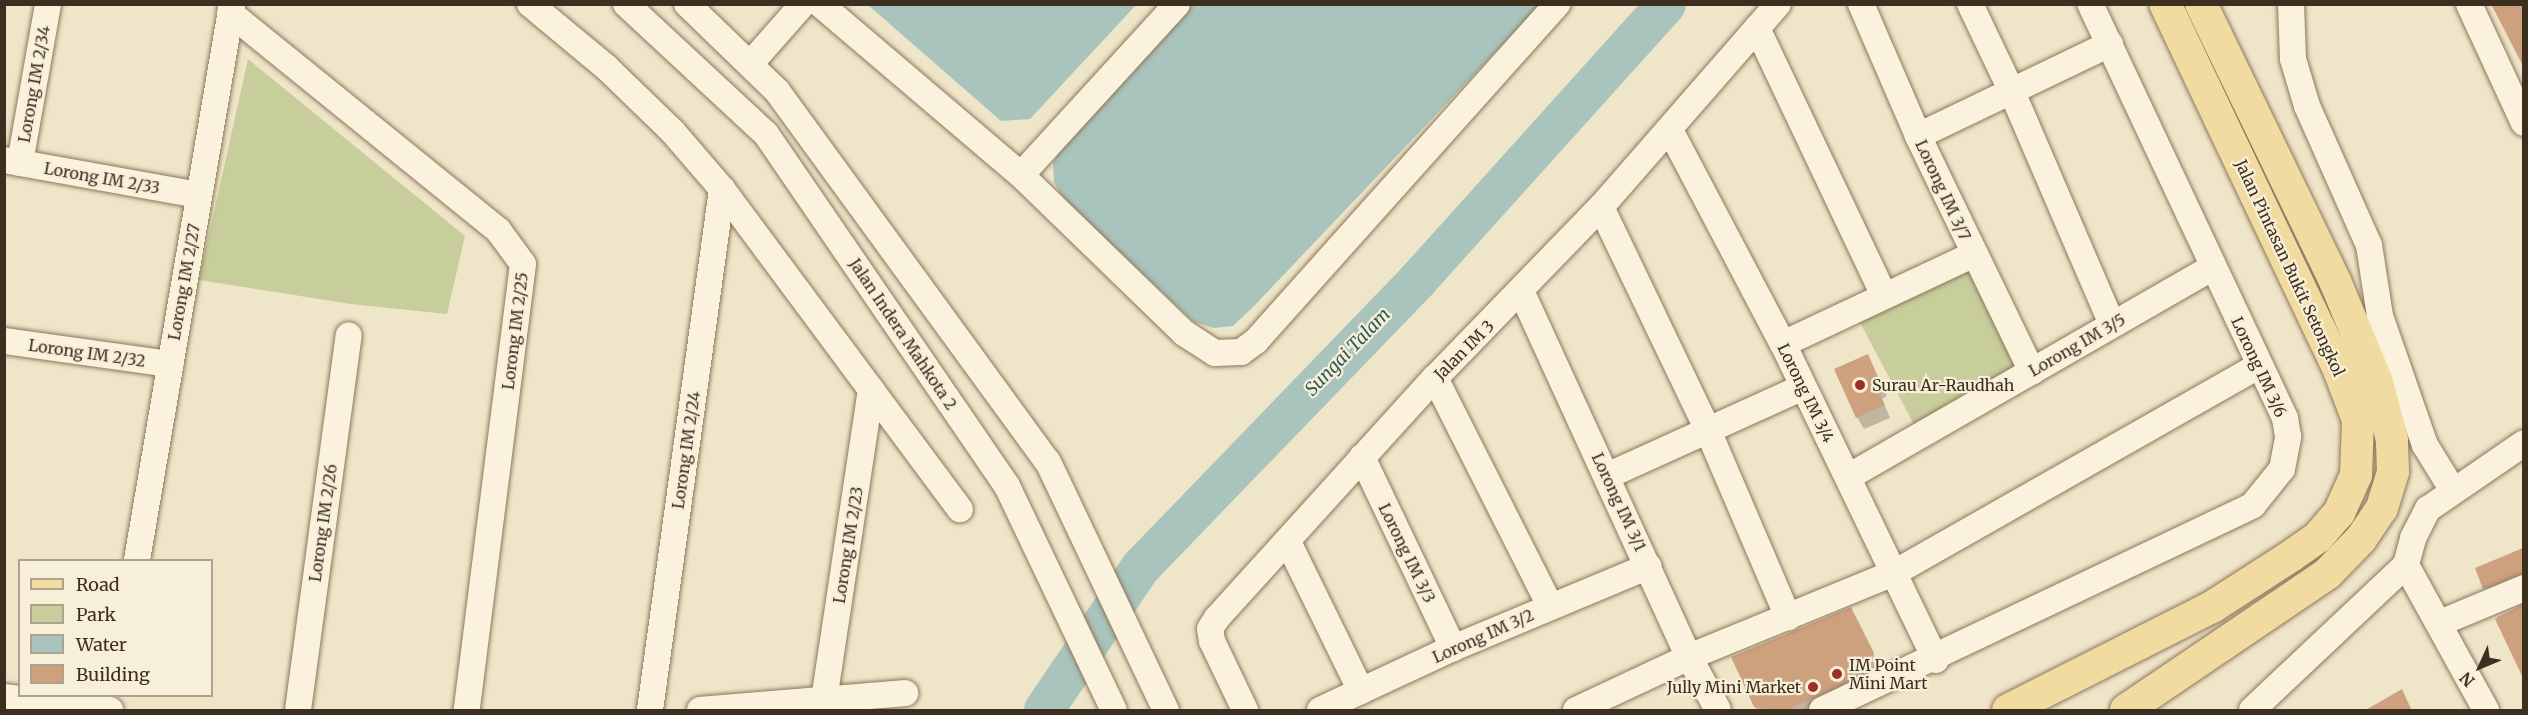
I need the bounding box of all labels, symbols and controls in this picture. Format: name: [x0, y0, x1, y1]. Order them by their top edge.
street label: Lorong IM 2/34: [14, 24, 54, 144]
street label: Lorong IM 3/7: [1911, 137, 1975, 243]
street label: Jalan Pintasan Bukit Setongkol: [2231, 157, 2349, 379]
street label: Lorong IM 2/33: [42, 158, 162, 198]
street label: Lorong IM 2/27: [164, 222, 204, 342]
street label: Jalan Indera Mahkota 2: [845, 255, 961, 413]
street label: Lorong IM 2/25: [498, 271, 532, 391]
water label: Sungai Talam: [1301, 304, 1395, 400]
street label: Lorong IM 3/5: [2025, 310, 2129, 380]
street label: Lorong IM 3/6: [2227, 314, 2291, 420]
street label: Jalan IM 3: [1430, 316, 1498, 384]
street label: Lorong IM 2/32: [27, 335, 147, 371]
street label: Lorong IM 3/4: [1774, 340, 1838, 446]
place label: Surau Ar-Raudhah: [1872, 375, 2014, 395]
marker: Surau Ar-Raudhah: [1853, 378, 1867, 392]
street label: Lorong IM 2/24: [668, 390, 704, 510]
street label: Lorong IM 3/1: [1588, 450, 1650, 554]
street label: Lorong IM 2/26: [305, 463, 341, 583]
street label: Lorong IM 2/23: [829, 485, 867, 605]
street label: Lorong IM 3/3: [1375, 500, 1439, 606]
legend: [18, 559, 213, 697]
text: Road: [76, 573, 120, 596]
text: Park: [76, 603, 116, 626]
street label: Lorong IM 3/2: [1429, 605, 1537, 667]
text: Water: [76, 633, 127, 656]
north arrow: [2450, 637, 2510, 697]
place label: IM Point Mini Mart: [1849, 655, 1927, 693]
text: Building: [76, 663, 150, 686]
marker: IM Point Mini Mart: [1830, 667, 1844, 681]
text: N: [2455, 668, 2479, 691]
place label: Jully Mini Market: [1667, 677, 1801, 697]
marker: Jully Mini Market: [1806, 680, 1820, 694]

